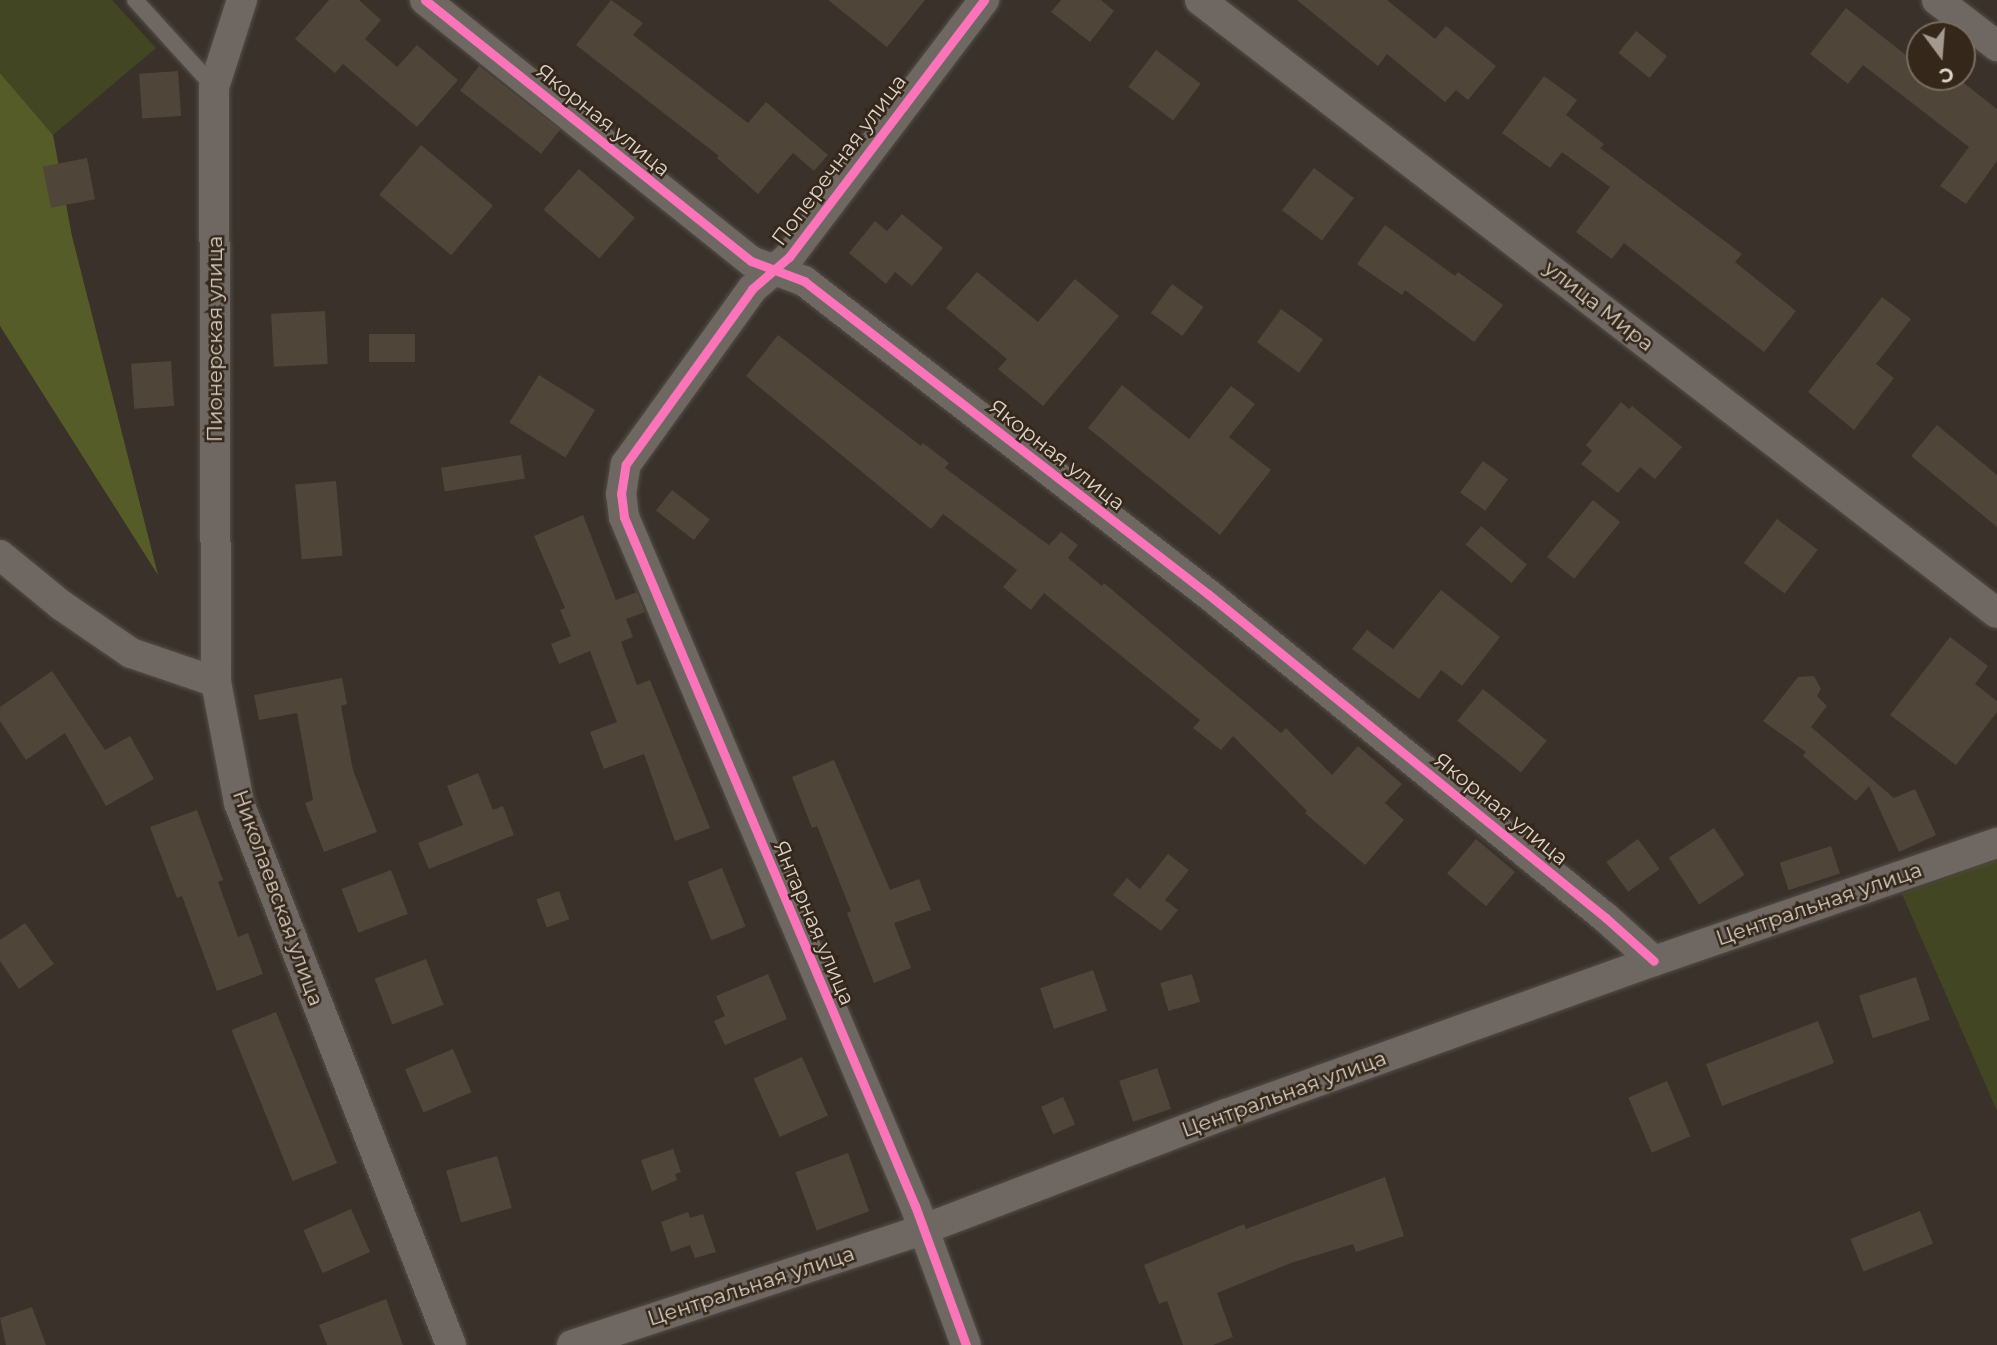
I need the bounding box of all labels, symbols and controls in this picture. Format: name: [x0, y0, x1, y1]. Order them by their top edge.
north arrow: [1906, 21, 1976, 91]
street label: Якорная улица: [531, 58, 675, 182]
text: С: [1937, 62, 1956, 88]
street label: Поперечная улица: [766, 69, 912, 251]
street label: Пионерская улица: [202, 236, 228, 442]
street label: улица Мира: [1539, 255, 1659, 357]
street label: Якорная улица: [984, 394, 1130, 516]
street label: Якорная улица: [1429, 747, 1573, 871]
street label: Николаевская улица: [227, 787, 329, 1009]
street label: Янтарная улица: [768, 837, 860, 1009]
street label: Центральная улица: [1713, 857, 1925, 951]
street label: Центральная улица: [1178, 1045, 1390, 1143]
street label: Центральная улица: [644, 1241, 858, 1331]

